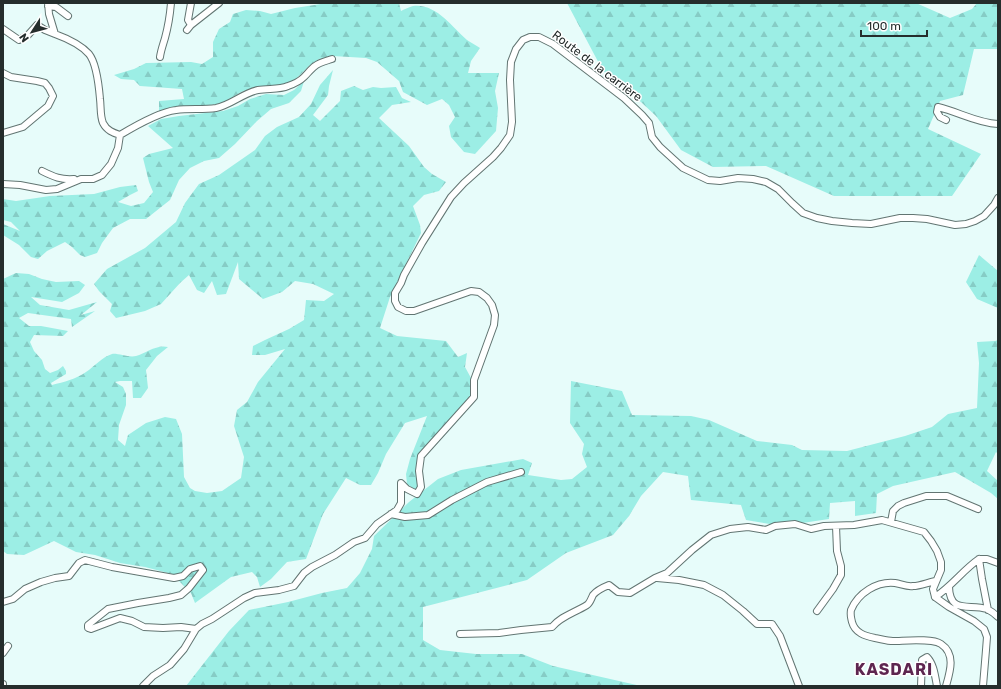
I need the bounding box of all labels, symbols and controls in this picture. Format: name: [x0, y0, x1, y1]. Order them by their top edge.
north arrow: [12, 12, 52, 52]
scale bar: [861, 12, 927, 38]
text: 100 m: [867, 19, 901, 33]
street label: Route de la carrière: [549, 28, 645, 104]
text: N: [17, 30, 32, 45]
district label: KASDARI: [855, 660, 933, 679]

